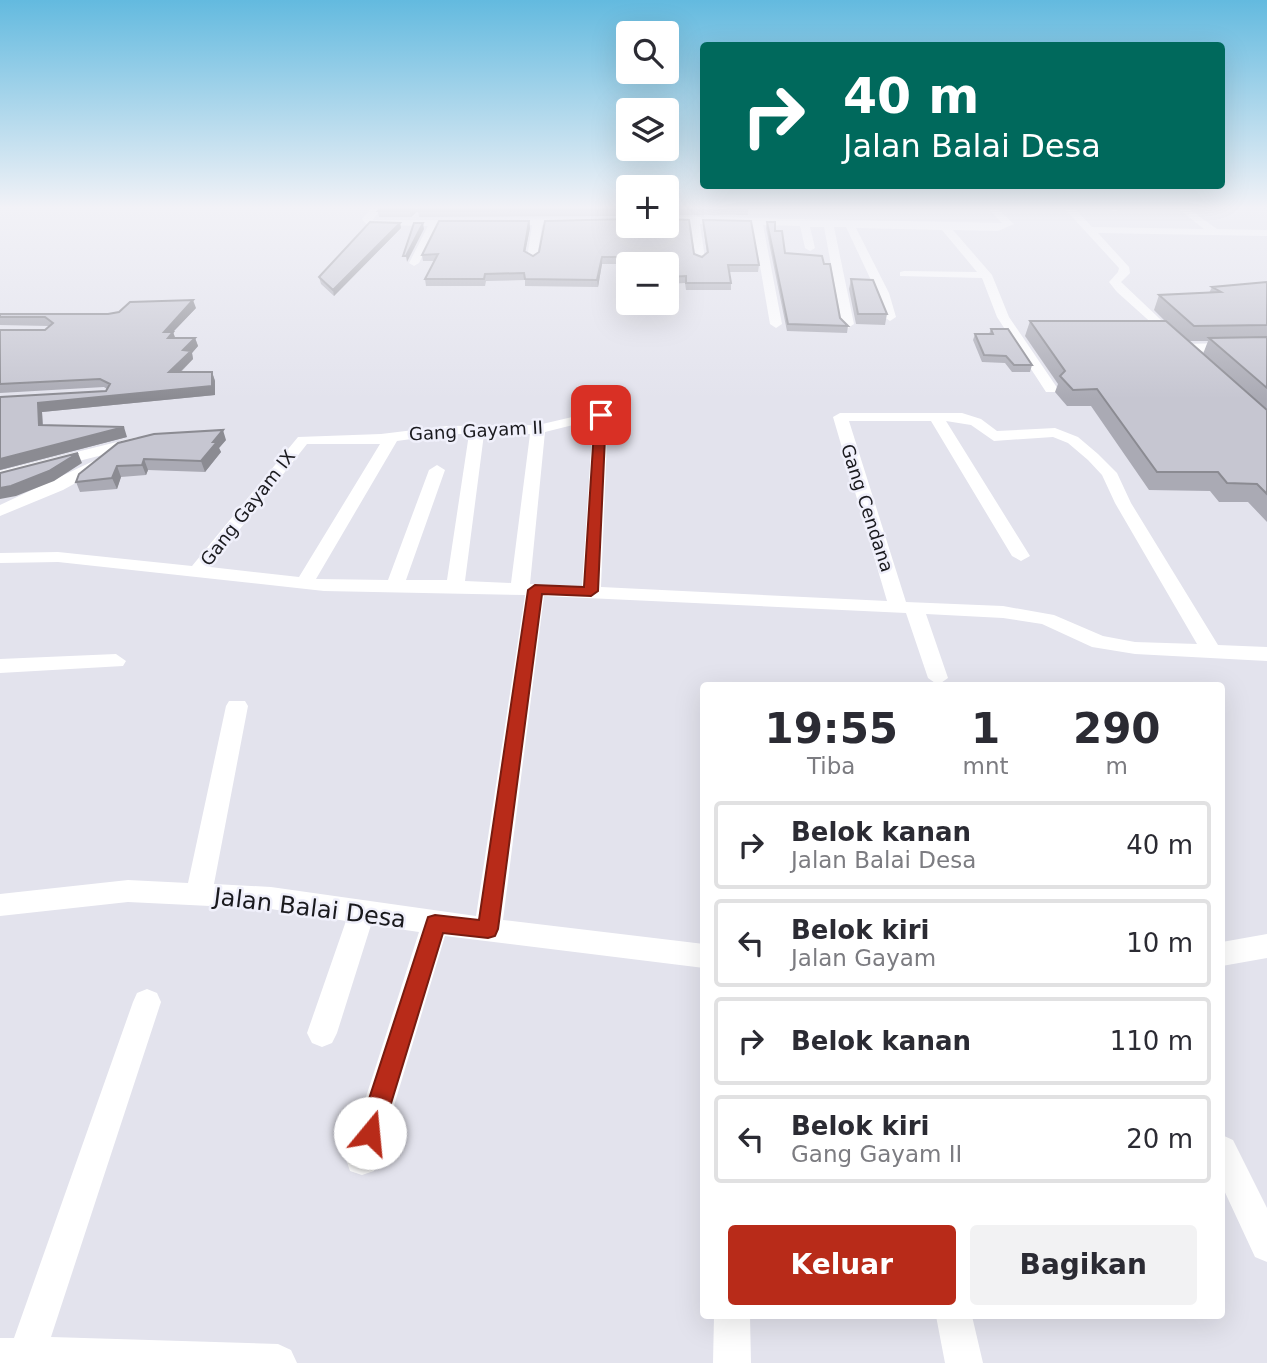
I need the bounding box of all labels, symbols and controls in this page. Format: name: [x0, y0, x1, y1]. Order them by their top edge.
map controls: [616, 21, 679, 315]
button: search: [616, 21, 679, 84]
text: 40 m: [843, 68, 979, 125]
icon: right: [728, 70, 819, 161]
button: layers: [616, 98, 679, 161]
text: Jalan Balai Desa: [843, 127, 1101, 165]
button: +: [616, 175, 679, 238]
button: −: [616, 252, 679, 315]
pin: [571, 385, 631, 445]
icon: arrive: [582, 396, 620, 434]
street label: Gang Gayam II: [408, 417, 543, 444]
street label: Gang Cendana: [837, 441, 898, 575]
street label: Gang Gayam IX: [196, 446, 299, 570]
text: 19:55: [764, 704, 898, 753]
text: 1: [971, 704, 1000, 753]
text: 290: [1073, 704, 1161, 753]
text: Tiba: [807, 753, 855, 779]
text: mnt: [963, 753, 1009, 779]
text: m: [1106, 753, 1128, 779]
text: Belok kanan: [791, 817, 971, 847]
icon: right: [732, 826, 770, 864]
text: 40 m: [1126, 830, 1193, 860]
text: Jalan Balai Desa: [791, 847, 976, 873]
street label: Jalan Balai Desa: [210, 882, 408, 934]
text: Belok kiri: [791, 915, 930, 945]
icon: left: [732, 924, 770, 962]
text: 10 m: [1126, 928, 1193, 958]
text: Jalan Gayam: [791, 945, 936, 971]
icon: right: [732, 1022, 770, 1060]
text: Belok kanan: [791, 1026, 971, 1056]
text: 110 m: [1110, 1026, 1193, 1056]
position arrow: [333, 1096, 407, 1170]
text: Belok kiri: [791, 1111, 930, 1141]
icon: left: [732, 1120, 770, 1158]
text: 20 m: [1126, 1124, 1193, 1154]
text: Gang Gayam II: [791, 1141, 962, 1167]
button: Keluar: [728, 1225, 956, 1305]
button: Bagikan: [970, 1225, 1197, 1305]

